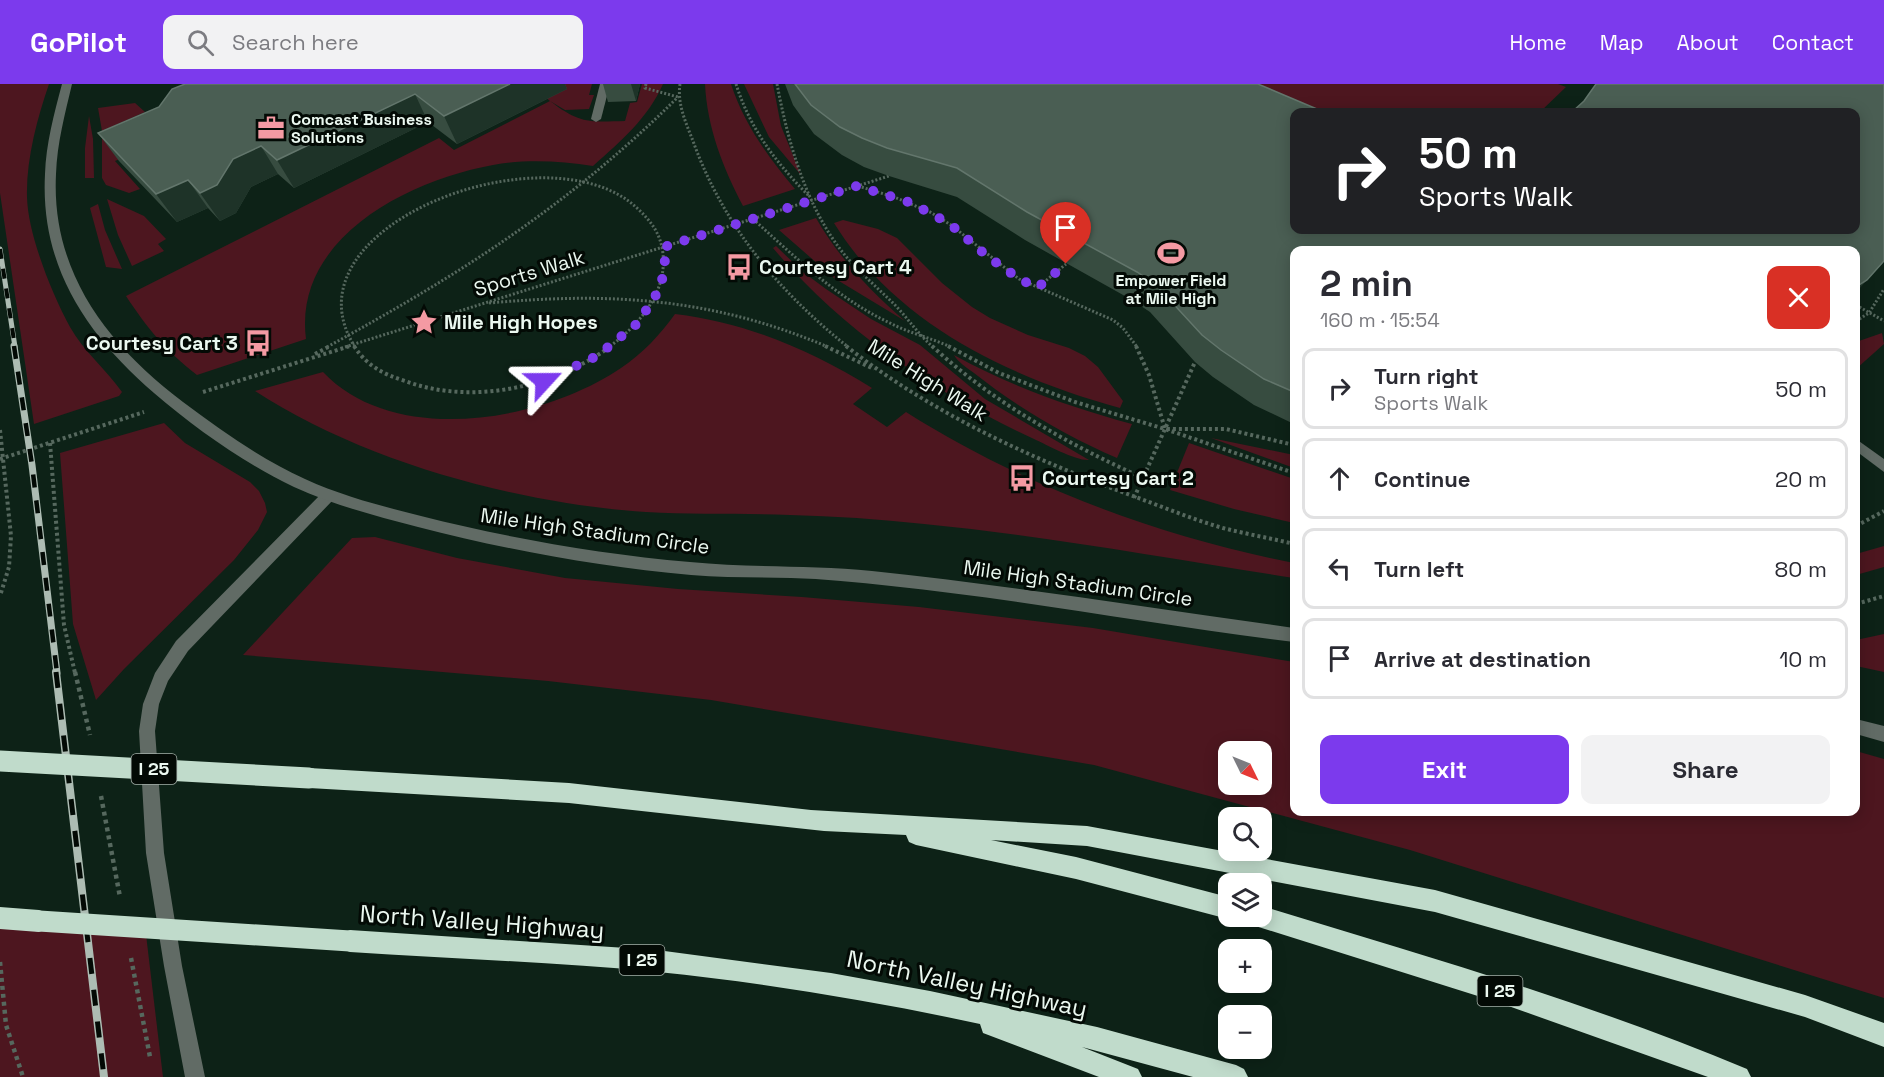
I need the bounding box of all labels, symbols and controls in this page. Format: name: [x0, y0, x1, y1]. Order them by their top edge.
search box: [163, 15, 583, 69]
text: GoPilot: [30, 24, 127, 60]
icon: search: [184, 26, 217, 59]
text: Search here: [232, 28, 359, 56]
text: Home: [1509, 29, 1567, 56]
text: Map: [1600, 29, 1644, 56]
text: About: [1677, 29, 1739, 56]
text: Contact: [1772, 29, 1854, 56]
place label: Comcast Business Solutions: [291, 109, 432, 148]
office icon: Comcast Business Solutions: [256, 113, 286, 143]
text: 50 m: [1419, 127, 1518, 180]
icon: right: [1320, 132, 1398, 210]
text: Sports Walk: [1419, 179, 1573, 214]
pin: [1040, 202, 1091, 264]
icon: arrive: [1049, 211, 1082, 244]
sports icon: Empower Field at Mile High: [1156, 238, 1186, 268]
street label: Sports Walk: [471, 244, 588, 302]
bus stop icon: Courtesy Cart 4: [724, 252, 754, 282]
place label: Courtesy Cart 4: [759, 254, 912, 280]
text: 2 min: [1320, 261, 1413, 307]
button: close: [1767, 266, 1830, 329]
place label: Empower Field at Mile High: [1115, 270, 1227, 309]
place icon: Mile High Hopes: [409, 307, 439, 337]
text: 160 m · 15:54: [1320, 307, 1440, 333]
place label: Mile High Hopes: [444, 309, 598, 335]
bus stop icon: Courtesy Cart 3: [243, 328, 273, 358]
place label: Courtesy Cart 3: [86, 330, 238, 356]
street label: Mile High Walk: [863, 333, 993, 427]
position arrow: [512, 349, 576, 413]
text: Turn right: [1374, 362, 1479, 390]
icon: right: [1323, 372, 1356, 405]
text: 50 m: [1775, 375, 1827, 403]
text: Sports Walk: [1374, 390, 1488, 416]
icon: ahead: [1323, 462, 1356, 495]
bus stop icon: Courtesy Cart 2: [1007, 463, 1037, 493]
place label: Courtesy Cart 2: [1042, 465, 1194, 491]
text: Continue: [1374, 465, 1470, 493]
text: 20 m: [1775, 465, 1827, 493]
street label: Mile High Stadium Circle: [479, 502, 711, 560]
icon: left: [1323, 552, 1356, 585]
street label: Mile High Stadium Circle: [962, 554, 1194, 612]
text: Turn left: [1374, 555, 1464, 583]
text: 80 m: [1775, 555, 1827, 583]
icon: arrive: [1323, 642, 1356, 675]
text: Arrive at destination: [1374, 645, 1591, 673]
text: 10 m: [1779, 645, 1827, 673]
button: Exit: [1320, 735, 1569, 804]
button: Share: [1581, 735, 1830, 804]
north arrow: [1218, 741, 1272, 795]
map controls: [1218, 741, 1272, 1059]
road number: I 25: [132, 754, 176, 784]
button: search: [1218, 807, 1272, 861]
button: layers: [1218, 873, 1272, 927]
street label: North Valley Highway: [359, 897, 605, 946]
button: +: [1218, 939, 1272, 993]
street label: North Valley Highway: [844, 943, 1090, 1024]
road number: I 25: [620, 945, 664, 975]
road number: I 25: [1478, 976, 1522, 1006]
button: −: [1218, 1005, 1272, 1059]

